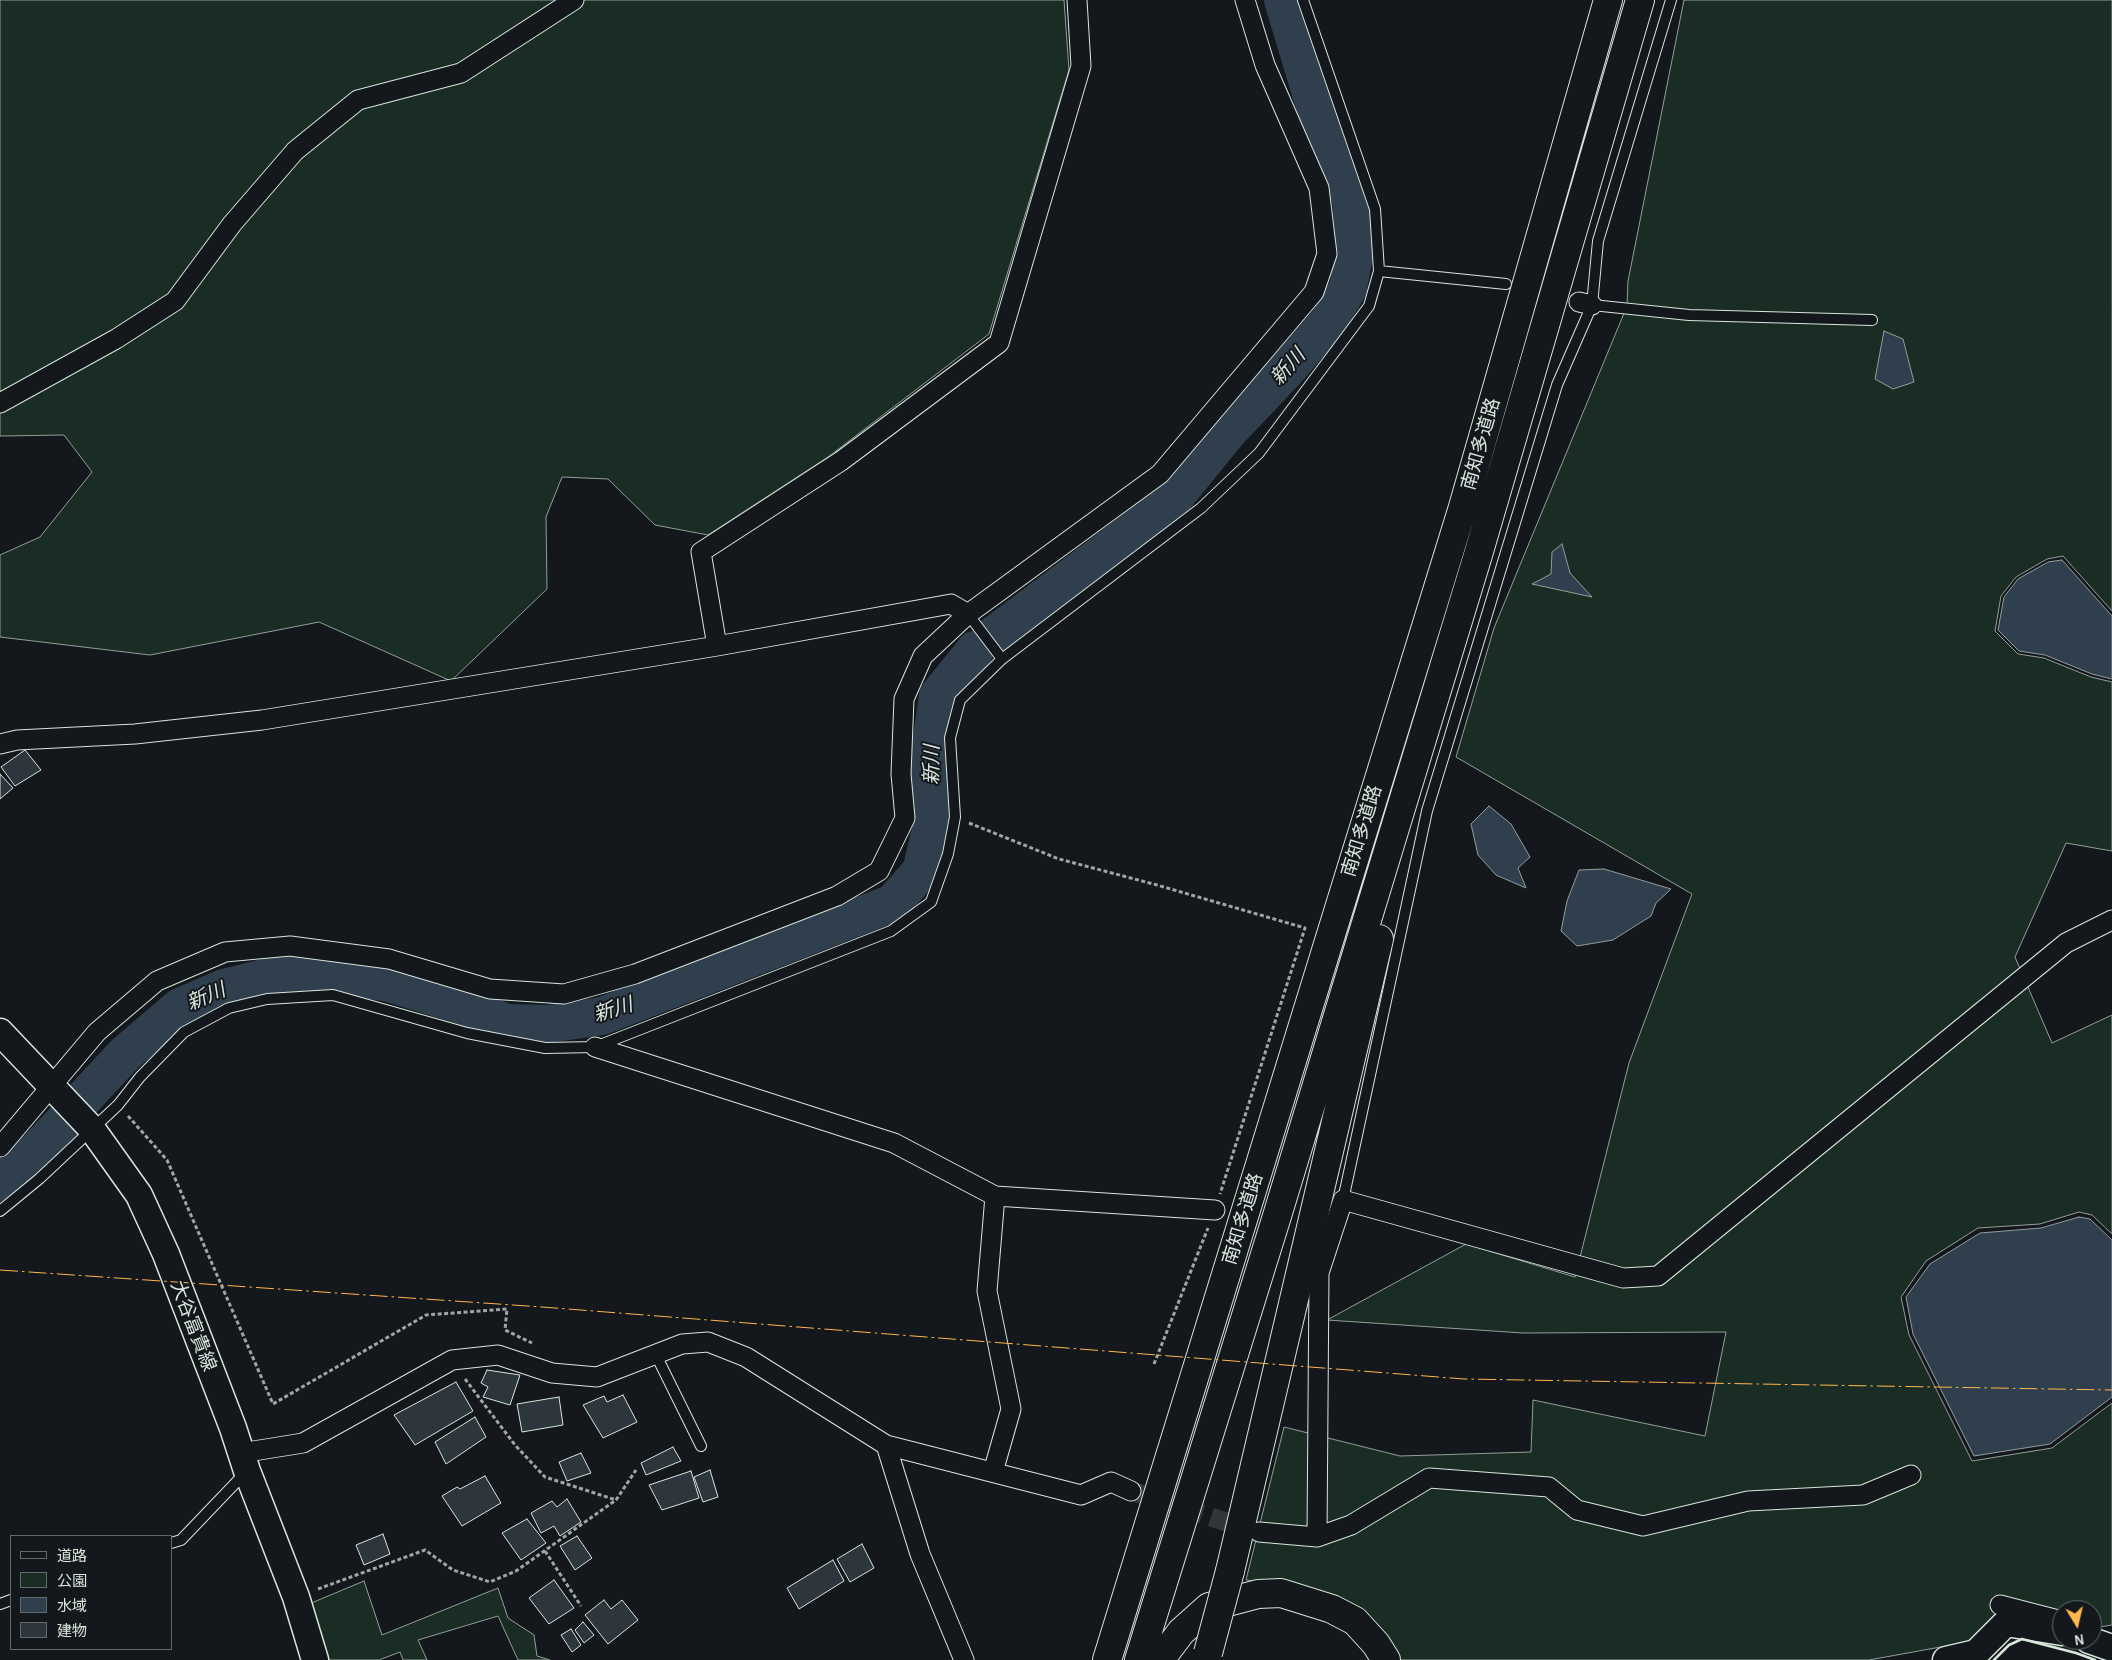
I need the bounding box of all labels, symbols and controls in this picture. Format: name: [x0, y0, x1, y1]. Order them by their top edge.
water label: 新川: [1266, 344, 1310, 390]
street label: 南知多道路: [1457, 395, 1505, 493]
water label: 新川: [920, 745, 944, 785]
street label: 南知多道路: [1337, 782, 1387, 880]
water label: 新川: [183, 978, 229, 1016]
water label: 新川: [590, 993, 636, 1027]
street label: 南知多道路: [1218, 1170, 1268, 1268]
street label: 大谷富貴線: [165, 1278, 221, 1374]
legend: [10, 1535, 172, 1650]
text: 道路: [57, 1549, 87, 1564]
text: 公園: [57, 1574, 87, 1589]
text: 水域: [57, 1599, 87, 1614]
north arrow: [2052, 1600, 2102, 1650]
text: 建物: [57, 1624, 87, 1639]
text: N: [2073, 1631, 2085, 1647]

